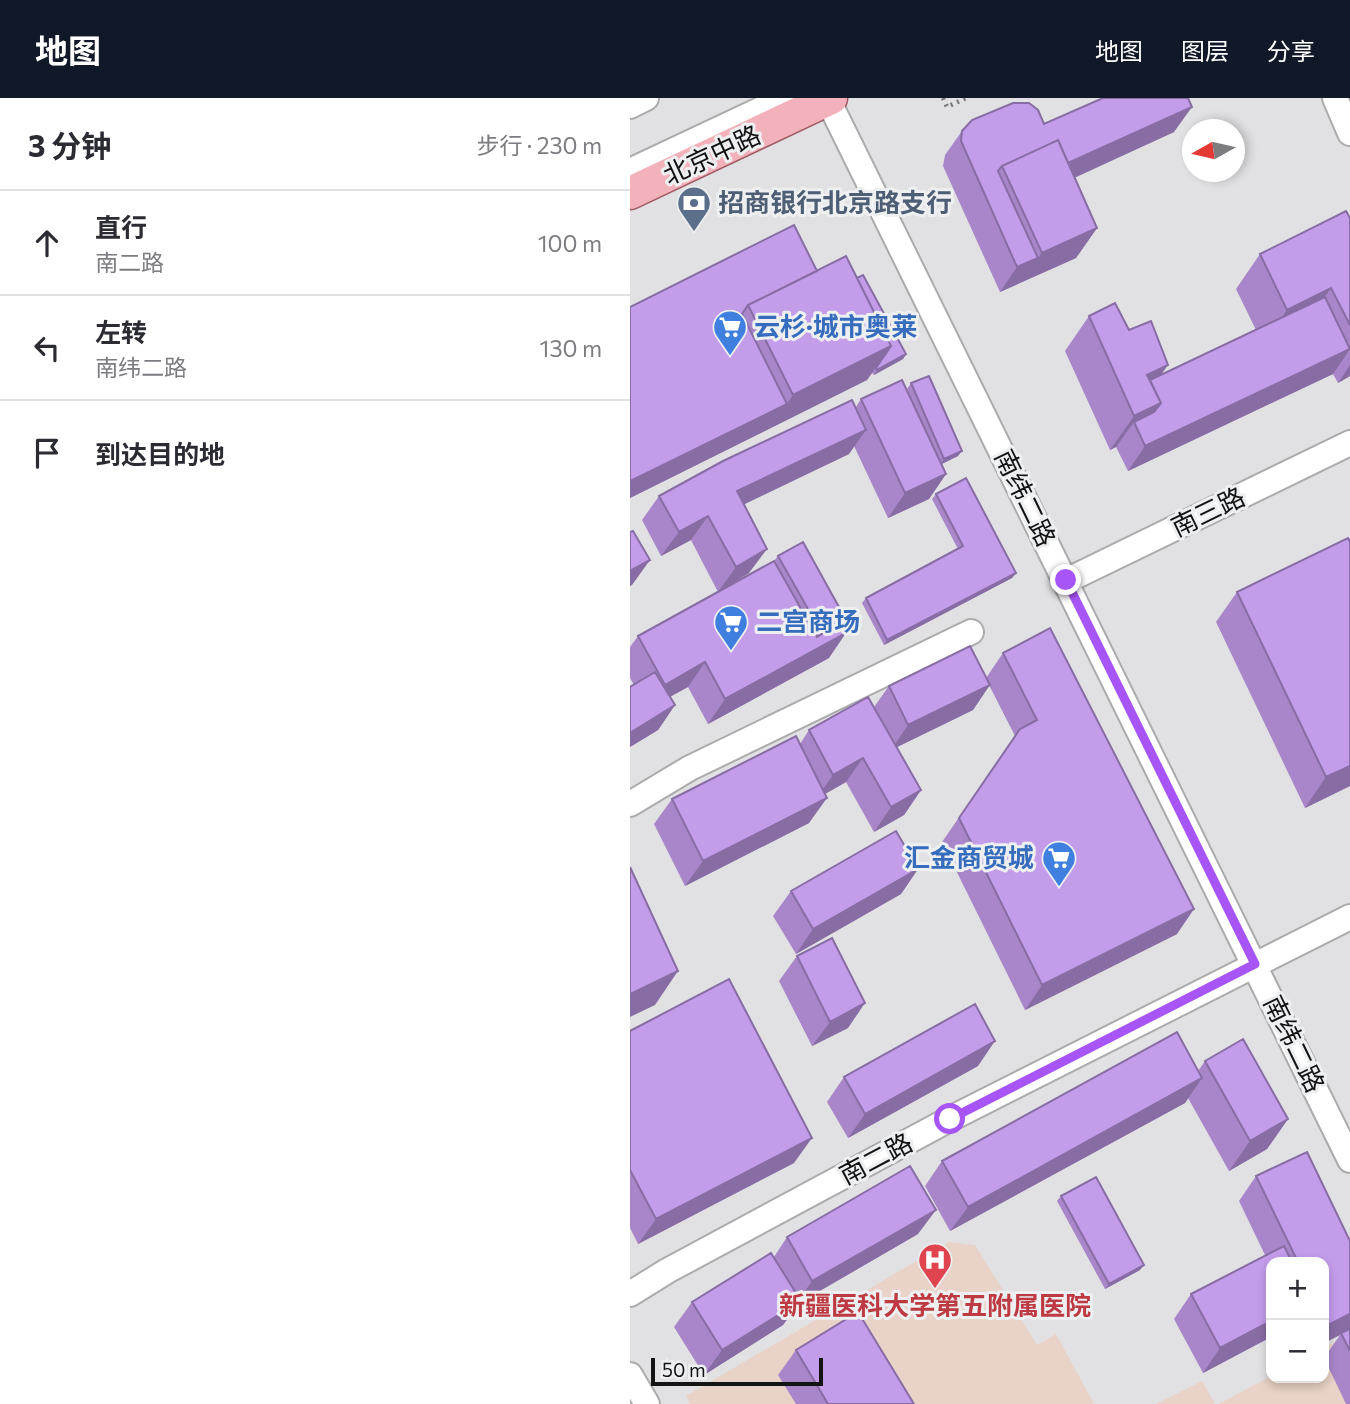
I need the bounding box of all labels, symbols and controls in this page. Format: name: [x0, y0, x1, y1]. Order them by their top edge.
text: 地图: [35, 29, 101, 70]
text: 地图: [1095, 36, 1143, 65]
text: 图层: [1181, 36, 1229, 65]
text: 分享: [1267, 36, 1315, 65]
street label: 北京中路: [658, 118, 765, 190]
north arrow: [1182, 119, 1245, 182]
text: 3 分钟: [28, 126, 111, 163]
text: 步行 · 230 m: [476, 131, 602, 159]
bank icon: 招商银行北京路支行: [675, 184, 713, 233]
place label: 招商银行北京路支行: [718, 186, 952, 217]
text: 直行: [95, 211, 147, 242]
icon: ahead: [28, 224, 66, 262]
text: 100 m: [538, 229, 602, 257]
text: 南二路: [95, 248, 164, 276]
supermarket icon: 云杉·城市奥莱: [711, 308, 749, 357]
place label: 云杉·城市奥莱: [754, 310, 917, 341]
text: 左转: [95, 316, 147, 347]
icon: left: [28, 329, 66, 367]
text: 130 m: [540, 334, 602, 362]
text: 南纬二路: [95, 353, 187, 381]
icon: arrive: [28, 434, 66, 472]
text: 到达目的地: [95, 438, 225, 469]
street label: 南纬二路: [990, 444, 1063, 551]
street label: 南三路: [1165, 480, 1249, 542]
route end: [1050, 564, 1081, 595]
supermarket icon: 二宫商场: [712, 603, 750, 652]
place label: 二宫商场: [756, 605, 860, 636]
supermarket icon: 汇金商贸城: [1040, 839, 1078, 888]
place label: 汇金商贸城: [904, 841, 1034, 872]
street label: 南纬二路: [1259, 990, 1332, 1097]
route start: [934, 1103, 965, 1134]
street label: 南二路: [834, 1126, 917, 1190]
hospital icon: 新疆医科大学第五附属医院: [916, 1241, 954, 1290]
map controls: [1266, 1257, 1329, 1383]
button: +: [1266, 1257, 1329, 1320]
place label: 新疆医科大学第五附属医院: [779, 1289, 1091, 1320]
button: −: [1266, 1320, 1329, 1383]
scale bar: [651, 1355, 822, 1387]
text: 50 m: [662, 1358, 706, 1381]

